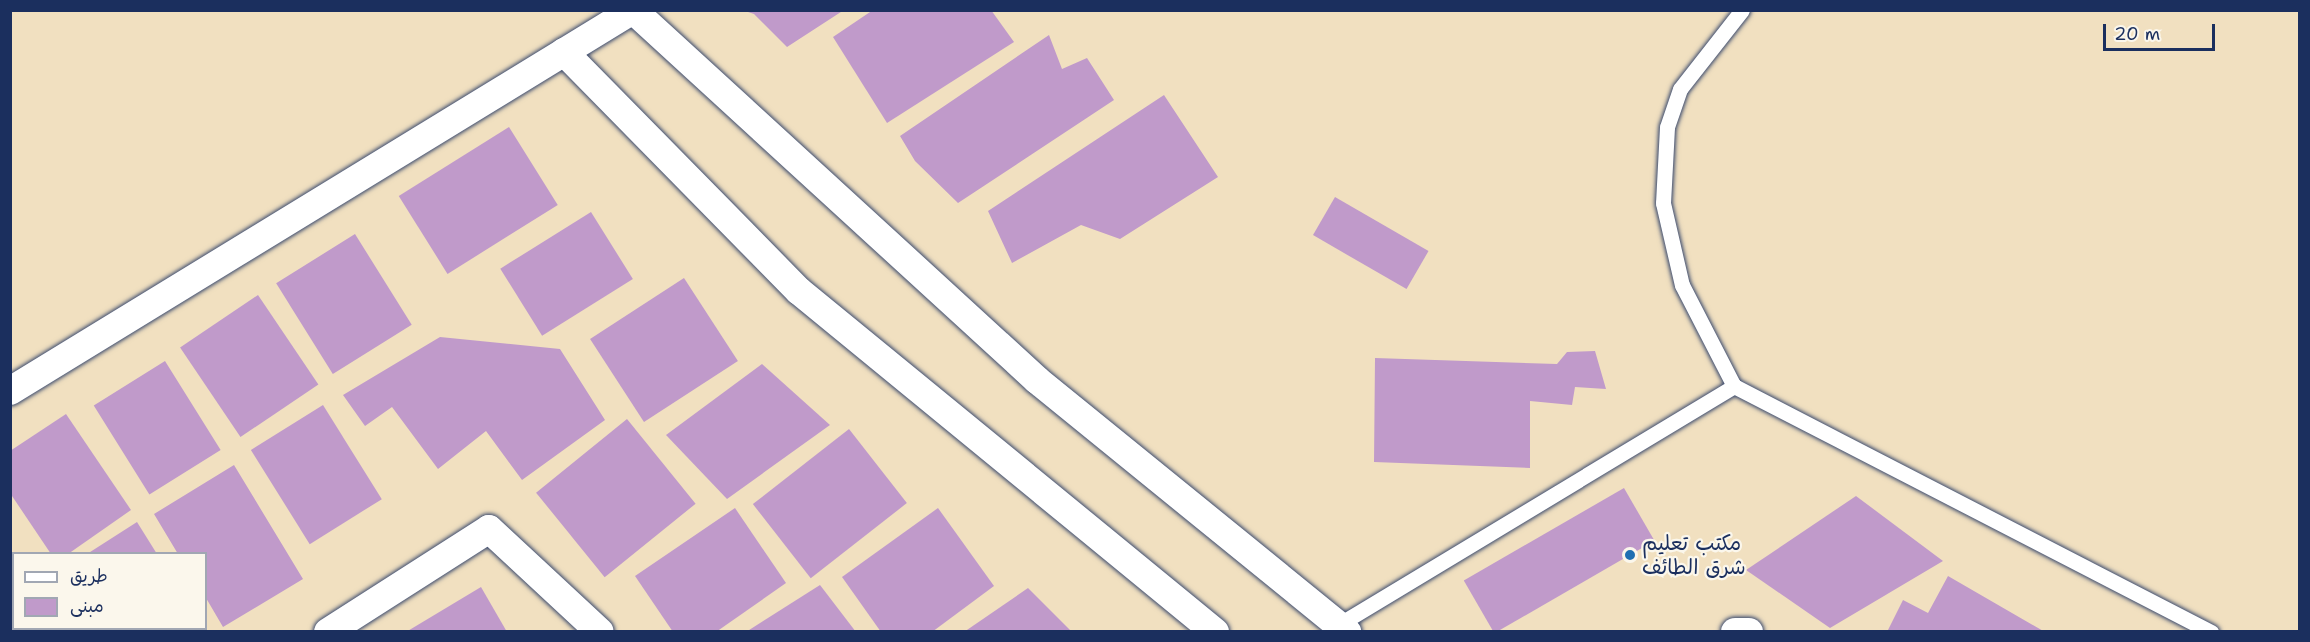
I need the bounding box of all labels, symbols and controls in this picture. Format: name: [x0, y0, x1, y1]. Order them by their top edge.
scale bar: [2106, 12, 2218, 50]
text: 20 m: [2114, 22, 2160, 46]
place label: مكتب تعليم شرق الطائف: [1642, 530, 1746, 580]
marker: مكتب تعليم شرق الطائف: [1623, 548, 1637, 562]
legend: [12, 552, 207, 630]
text: طريق: [70, 564, 108, 588]
text: مبنى: [70, 594, 104, 618]

